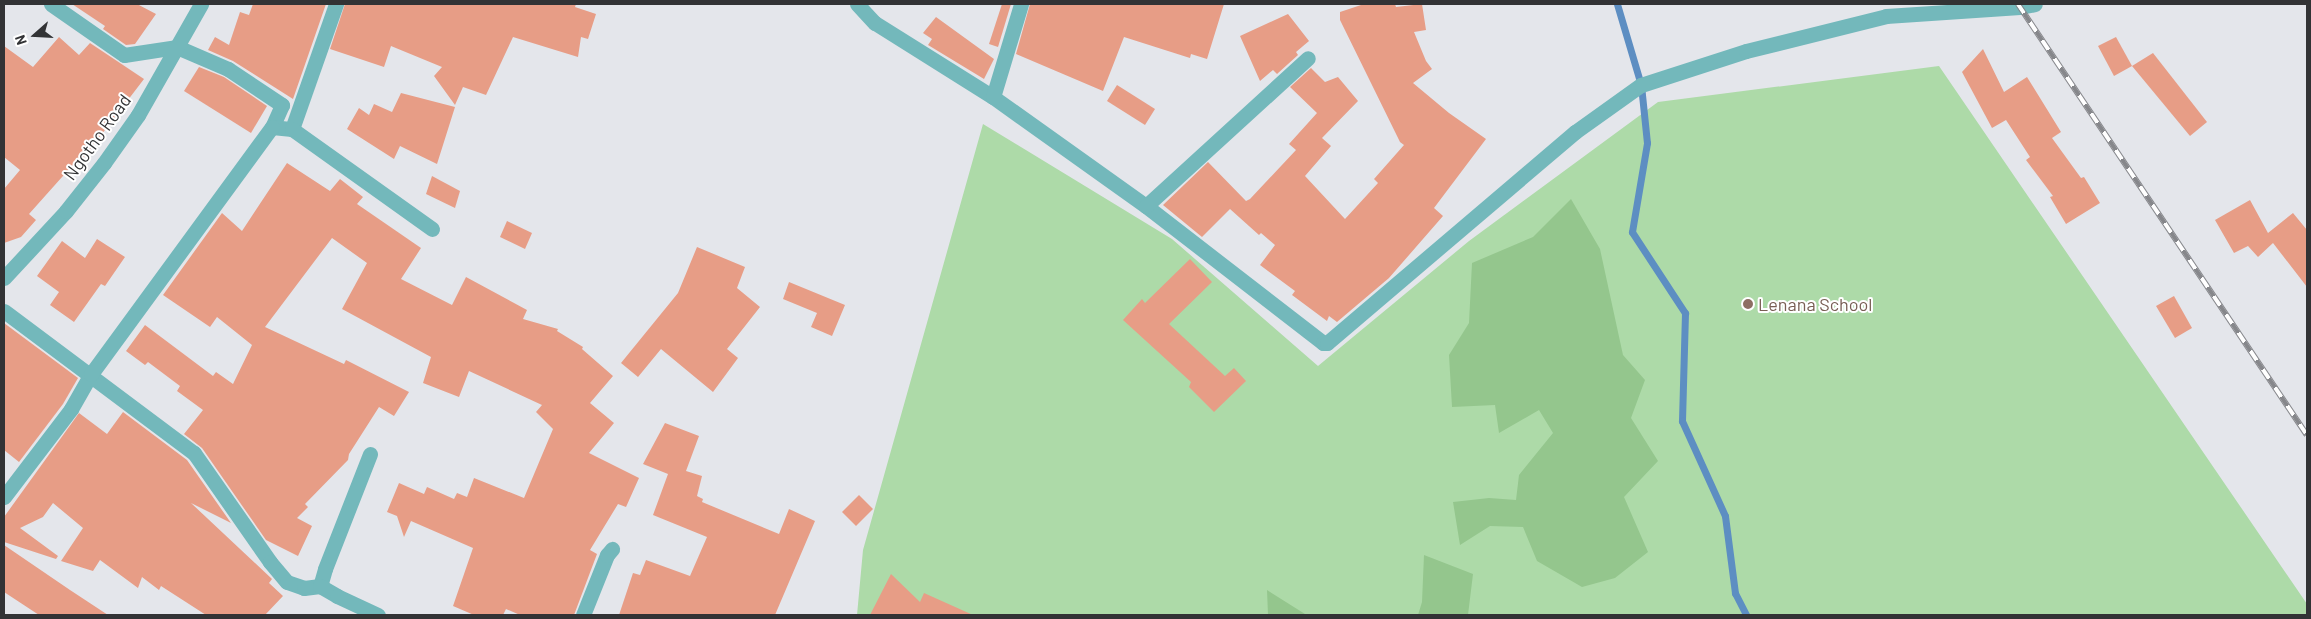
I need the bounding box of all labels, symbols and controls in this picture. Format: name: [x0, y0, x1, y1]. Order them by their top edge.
north arrow: [10, 10, 60, 60]
text: N: [11, 33, 30, 47]
street label: Ngotho Road: [59, 90, 135, 184]
place label: Lenana School: [1758, 293, 1872, 315]
marker: Lenana School: [1742, 298, 1754, 310]

